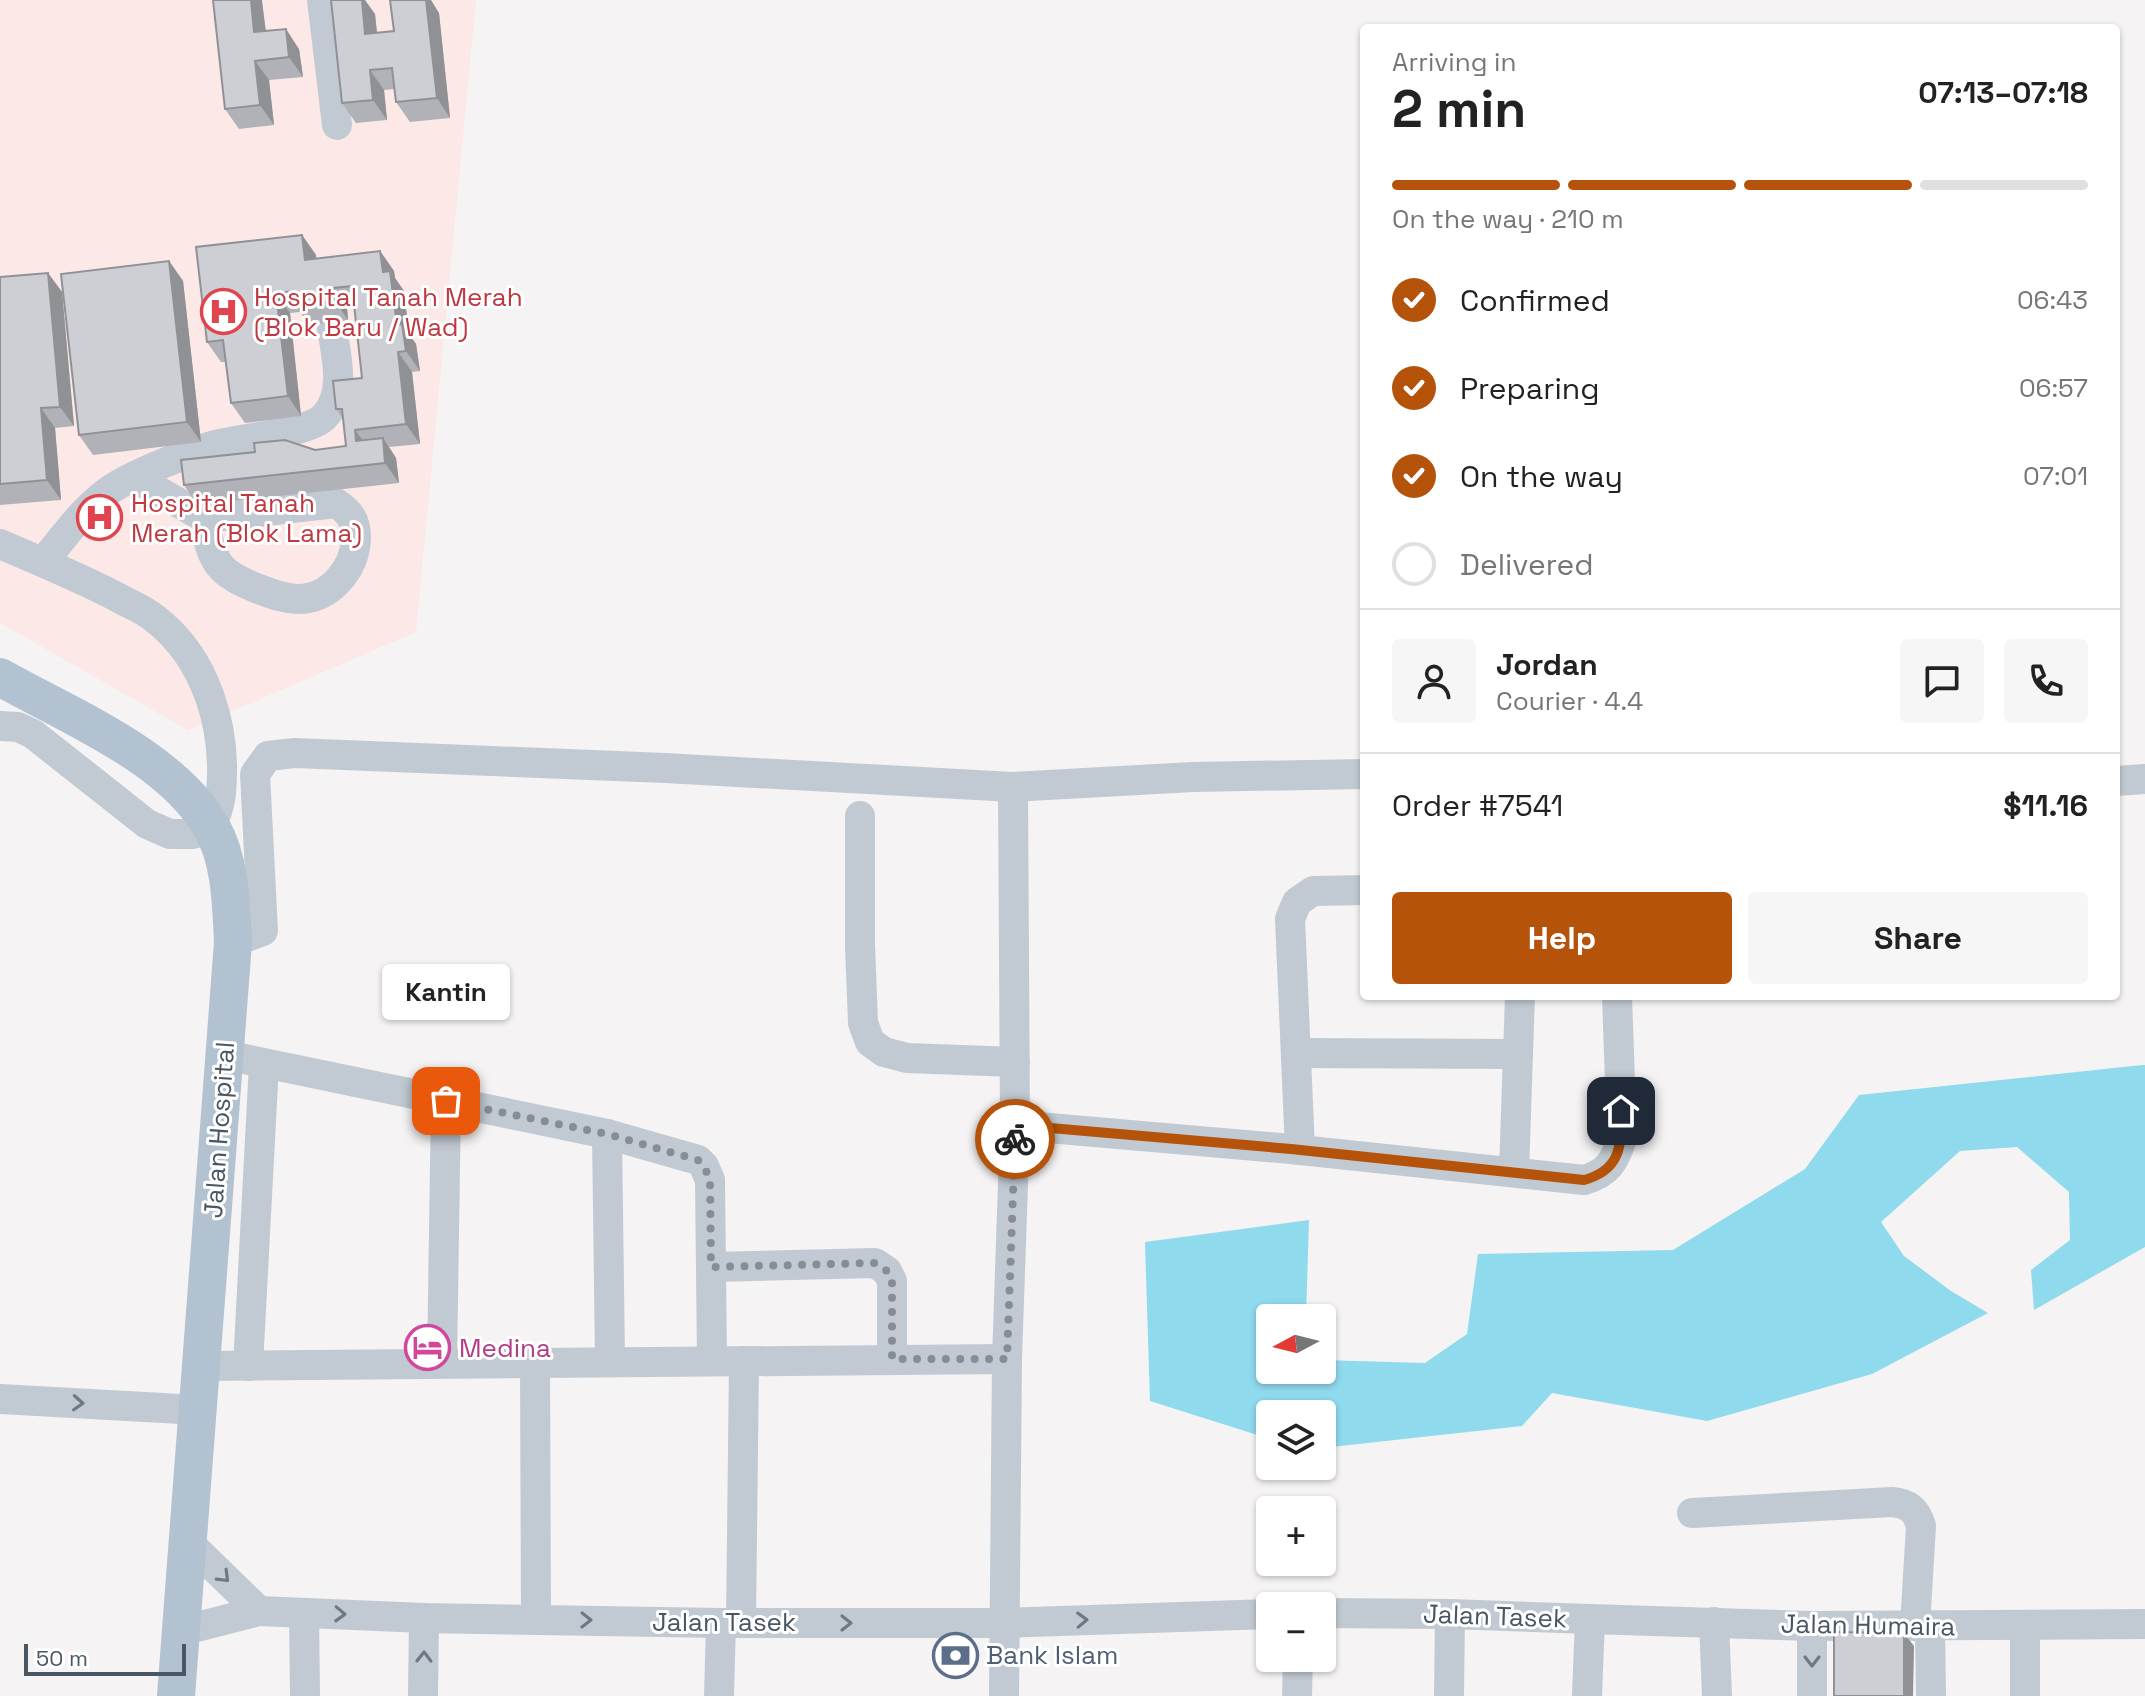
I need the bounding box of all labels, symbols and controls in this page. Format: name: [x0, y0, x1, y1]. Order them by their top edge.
text: Arriving in: [1392, 45, 1516, 79]
text: 07:13–07:18: [1918, 73, 2088, 112]
text: 2 min: [1392, 76, 1526, 142]
text: On the way · 210 m: [1392, 202, 1624, 236]
icon: check: [1392, 278, 1436, 322]
place label: Hospital Tanah Merah (Blok Baru / Wad): [254, 280, 523, 344]
text: Confirmed: [1460, 281, 1610, 320]
text: 06:43: [2017, 283, 2088, 317]
hospital icon: Hospital Tanah Merah (Blok Baru / Wad): [199, 288, 247, 336]
icon: check: [1392, 366, 1436, 410]
text: Preparing: [1460, 369, 1599, 408]
text: 06:57: [2019, 371, 2088, 405]
icon: check: [1392, 454, 1436, 498]
text: On the way: [1460, 457, 1623, 496]
text: 07:01: [2023, 459, 2088, 493]
place label: Hospital Tanah Merah (Blok Lama): [131, 486, 362, 550]
hospital icon: Hospital Tanah Merah (Blok Lama): [76, 494, 124, 542]
text: Delivered: [1460, 545, 1594, 584]
button: person: [1392, 639, 1476, 723]
button: chat: [1900, 639, 1984, 723]
button: phone: [2004, 639, 2088, 723]
text: Jordan: [1496, 645, 1598, 684]
text: Courier · 4.4: [1496, 684, 1643, 718]
text: Order #7541: [1392, 786, 1563, 825]
text: $11.16: [2003, 786, 2088, 825]
button: Help: [1392, 892, 1732, 984]
button: Share: [1748, 892, 2088, 984]
callout: Kantin: [382, 965, 510, 1021]
text: Kantin: [405, 975, 487, 1009]
street label: Jalan Hospital: [196, 1041, 242, 1219]
pin: [412, 1067, 480, 1135]
pin: [1587, 1077, 1655, 1145]
icon: bag: [424, 1079, 468, 1123]
icon: home: [1599, 1089, 1643, 1133]
courier: [975, 1099, 1055, 1179]
icon: bike: [993, 1117, 1037, 1161]
north arrow: [1256, 1304, 1336, 1384]
map controls: [1256, 1304, 1336, 1672]
hotel icon: Medina: [404, 1324, 452, 1372]
place label: Medina: [459, 1331, 551, 1365]
one-way arrow: [72, 1394, 85, 1411]
button: layers: [1256, 1400, 1336, 1480]
button: +: [1256, 1496, 1336, 1576]
one-way arrow: [214, 1567, 229, 1582]
button: −: [1256, 1592, 1336, 1672]
street label: Jalan Tasek: [1422, 1596, 1568, 1636]
street label: Jalan Tasek: [652, 1605, 796, 1639]
one-way arrow: [334, 1606, 347, 1623]
street label: Jalan Humaira: [1780, 1606, 1956, 1644]
one-way arrow: [580, 1612, 593, 1629]
one-way arrow: [1076, 1612, 1089, 1629]
one-way arrow: [840, 1614, 853, 1632]
bank icon: Bank Islam: [931, 1631, 979, 1679]
place label: Bank Islam: [986, 1638, 1118, 1672]
scale bar: [24, 1640, 186, 1676]
text: 50 m: [36, 1644, 88, 1672]
one-way arrow: [415, 1650, 433, 1663]
one-way arrow: [1803, 1655, 1821, 1668]

